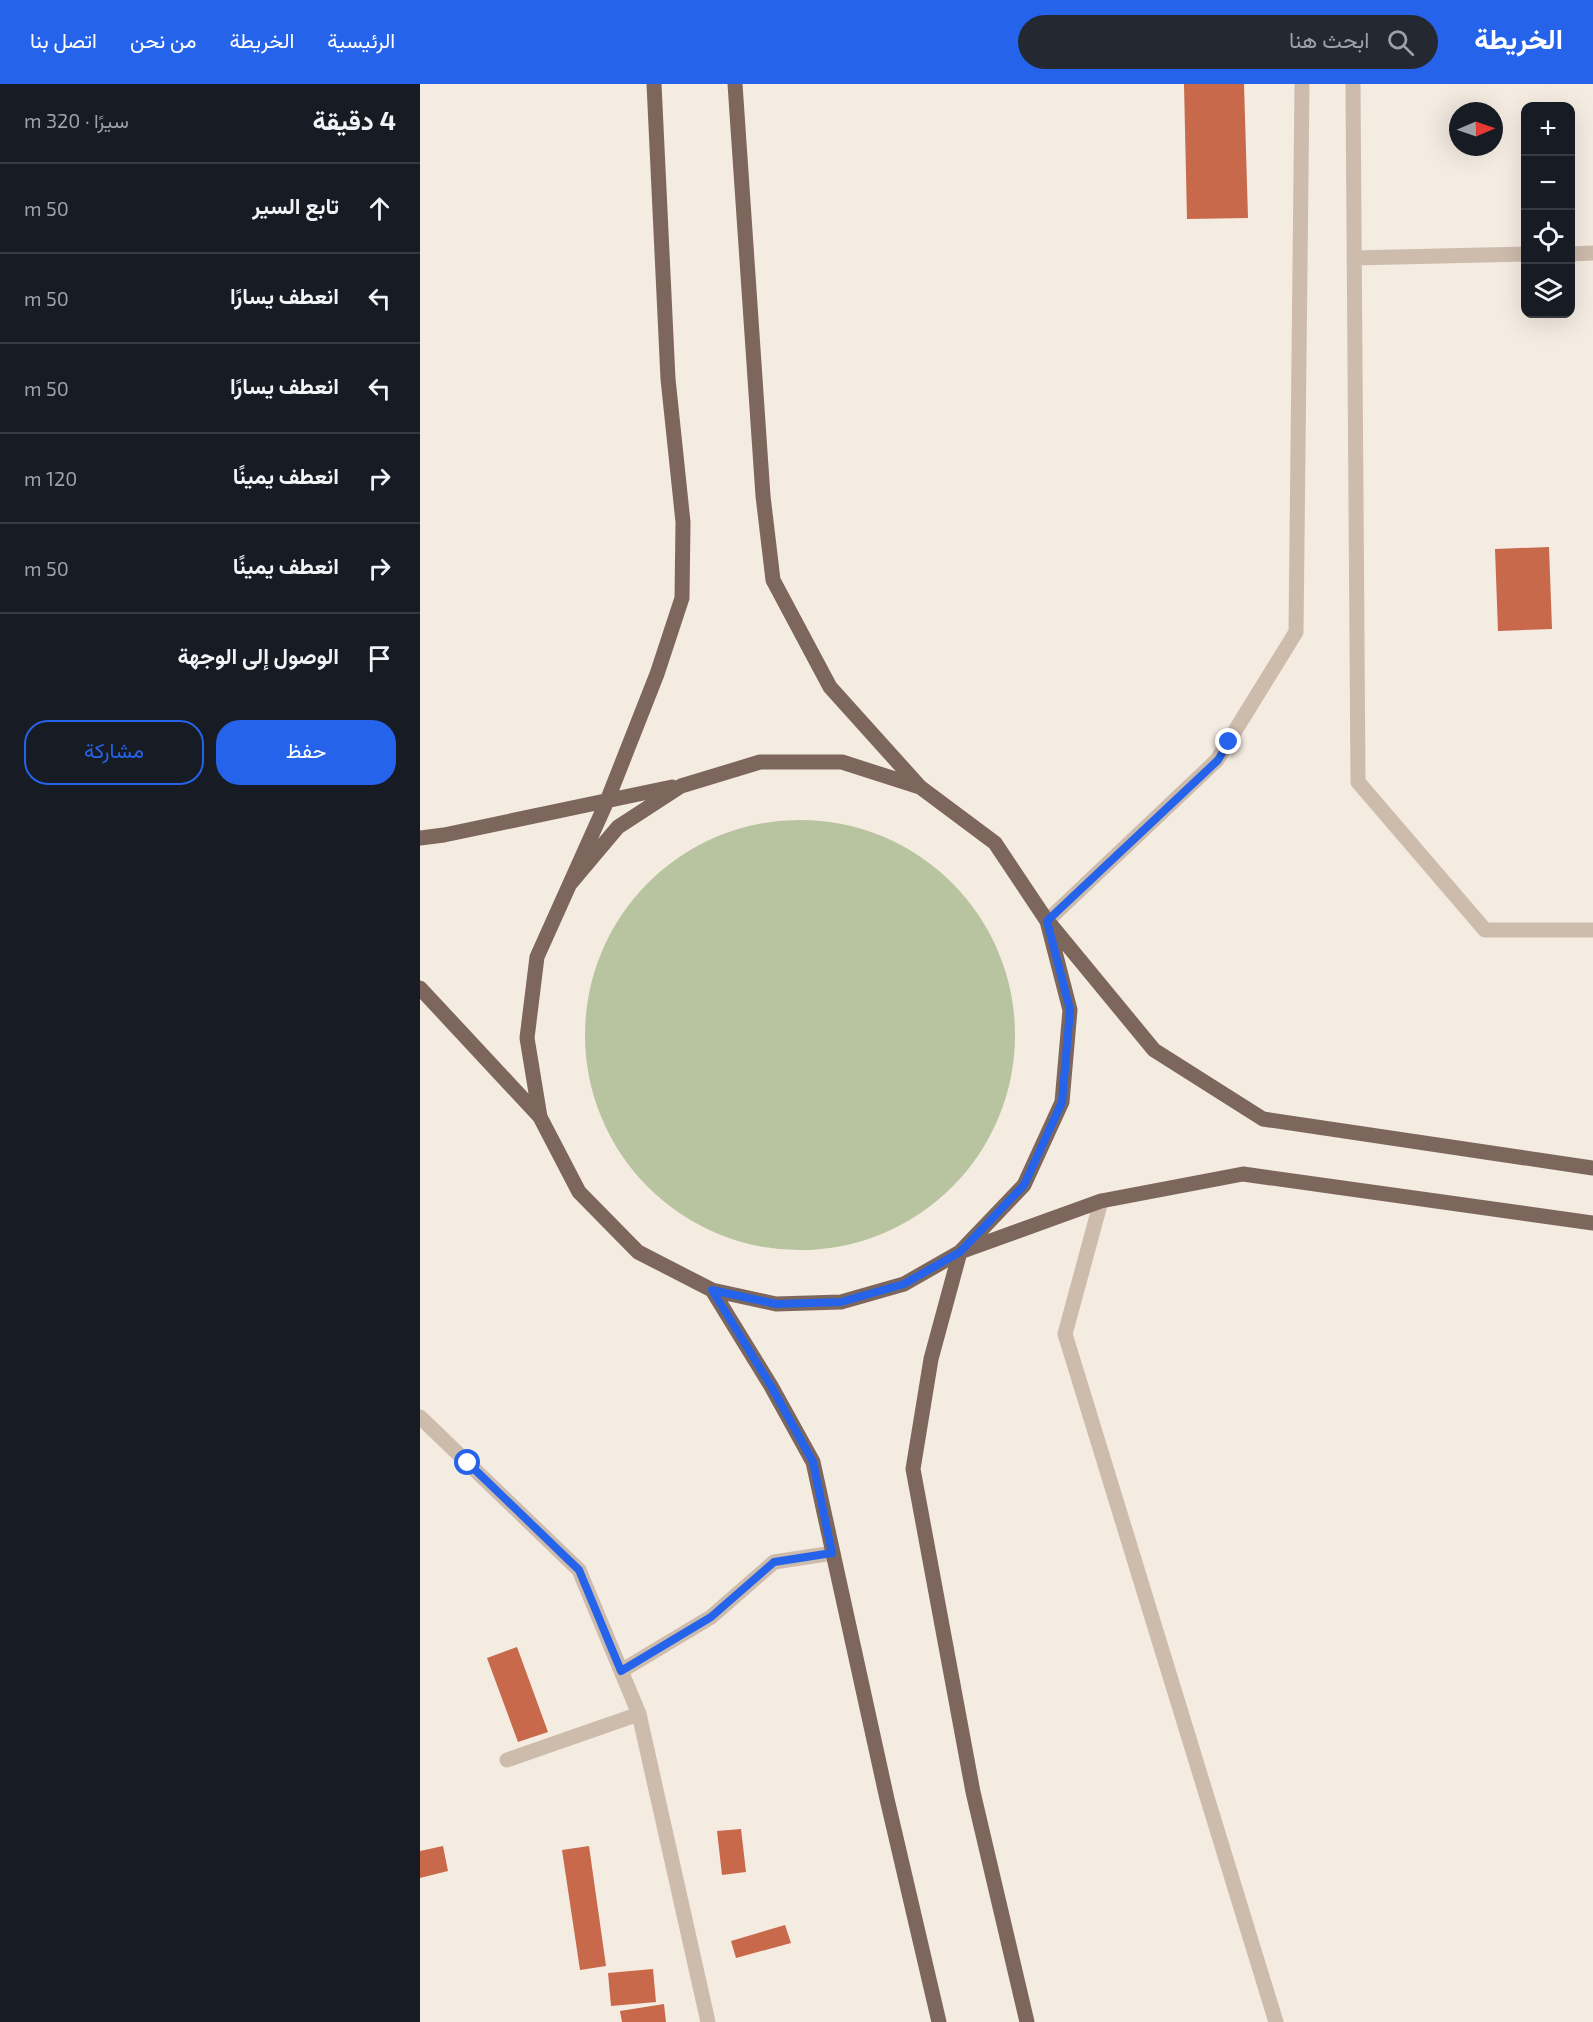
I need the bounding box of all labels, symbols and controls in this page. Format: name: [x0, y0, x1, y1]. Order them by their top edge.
search box: [1018, 15, 1438, 69]
text: الخريطة: [1474, 21, 1563, 55]
text: ابحث هنا: [1289, 26, 1369, 52]
icon: search: [1384, 26, 1417, 59]
text: اتصل بنا: [30, 27, 97, 52]
text: من نحن: [130, 27, 196, 52]
text: الخريطة: [229, 27, 294, 52]
text: الرئيسية: [327, 27, 395, 52]
north arrow: [1449, 102, 1503, 156]
map controls: [1521, 102, 1575, 318]
button: +: [1521, 102, 1575, 156]
text: 4 دقيقة: [313, 104, 396, 135]
text: سيرًا · 320 m: [24, 108, 129, 132]
button: −: [1521, 156, 1575, 210]
text: تابع السير: [252, 192, 339, 218]
icon: ahead: [363, 192, 396, 225]
text: 50 m: [24, 196, 69, 220]
button: locate: [1521, 210, 1575, 264]
button: layers: [1521, 264, 1575, 318]
text: انعطف يسارًا: [230, 282, 339, 308]
icon: left: [363, 282, 396, 315]
text: 50 m: [24, 286, 69, 310]
text: انعطف يسارًا: [230, 372, 339, 398]
icon: left: [363, 372, 396, 405]
text: 50 m: [24, 376, 69, 400]
text: انعطف يمينًا: [233, 462, 339, 488]
icon: right: [363, 462, 396, 495]
text: 120 m: [24, 466, 77, 490]
text: انعطف يمينًا: [233, 552, 339, 578]
icon: right: [363, 552, 396, 585]
text: 50 m: [24, 556, 69, 580]
text: الوصول إلى الوجهة: [177, 642, 339, 668]
icon: arrive: [363, 642, 396, 675]
button: مشاركة: [24, 720, 204, 785]
button: حفظ: [216, 720, 396, 785]
route end: [1215, 728, 1241, 754]
route start: [454, 1449, 480, 1475]

